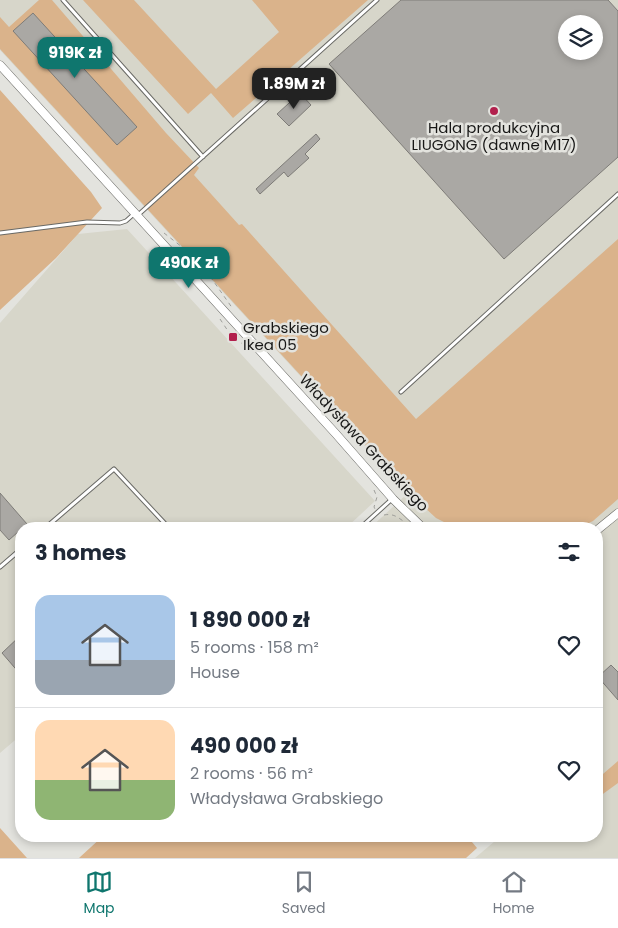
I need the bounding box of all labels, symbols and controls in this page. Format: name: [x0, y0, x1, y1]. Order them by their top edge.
map controls: [558, 15, 603, 60]
button: layers: [558, 15, 603, 60]
pin: 919K zł: [29, 36, 121, 79]
text: 919K zł: [48, 41, 102, 64]
pin: 1.89M zł: [242, 68, 346, 110]
text: 1.89M zł: [263, 72, 325, 95]
marker: Hala produkcyjna LIUGONG (dawne M17): [488, 105, 500, 117]
place label: Hala produkcyjna LIUGONG (dawne M17): [412, 117, 577, 155]
pin: 490K zł: [143, 246, 235, 289]
text: 490K zł: [160, 251, 218, 274]
place label: Grabskiego Ikea 05: [243, 317, 329, 355]
marker: Grabskiego Ikea 05: [227, 331, 239, 343]
street label: Władysława Grabskiego: [295, 369, 434, 516]
text: 3 homes: [35, 538, 127, 567]
icon: filters: [555, 538, 583, 566]
text: 1 890 000 zł: [190, 605, 310, 634]
icon: home: [75, 615, 135, 675]
icon: heart: [555, 631, 583, 659]
text: 5 rooms · 158 m²: [190, 636, 319, 659]
text: House: [190, 661, 240, 684]
text: 490 000 zł: [190, 731, 298, 760]
icon: home: [75, 740, 135, 800]
icon: heart: [555, 756, 583, 784]
text: 2 rooms · 56 m²: [190, 762, 313, 785]
text: Władysława Grabskiego: [190, 787, 383, 810]
tab: Map: [84, 868, 115, 919]
tab: Saved: [282, 868, 325, 919]
tab: Home: [493, 868, 534, 919]

